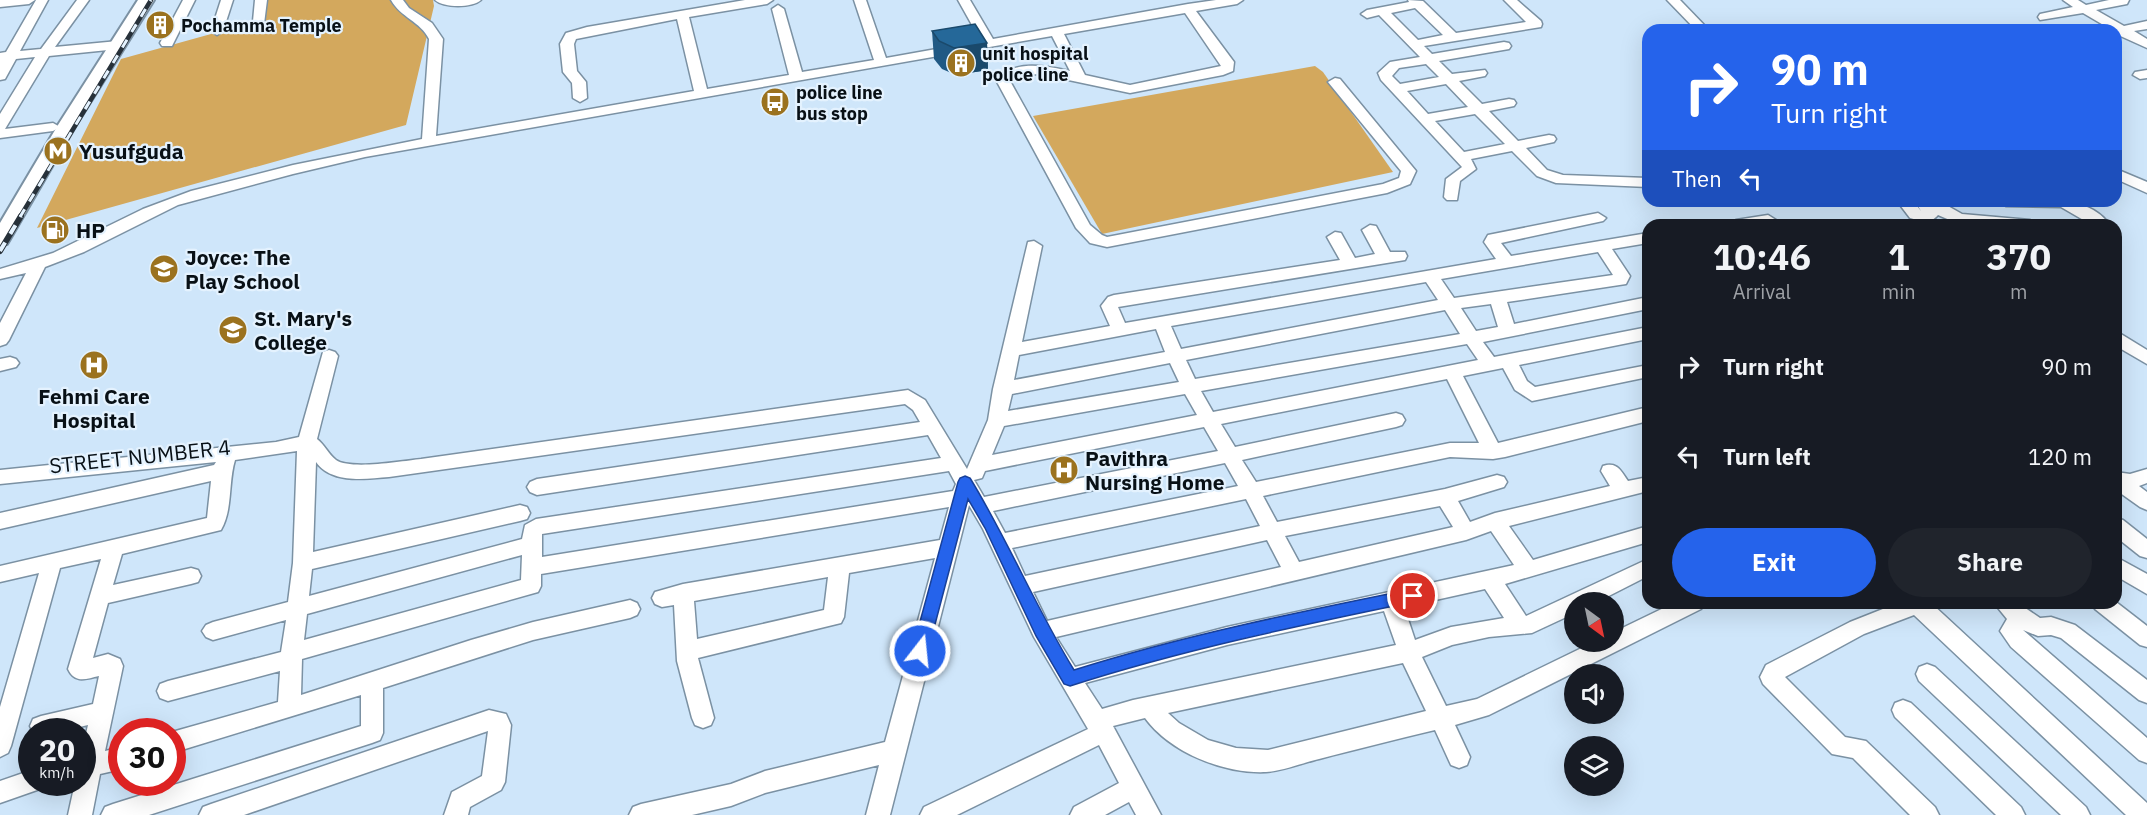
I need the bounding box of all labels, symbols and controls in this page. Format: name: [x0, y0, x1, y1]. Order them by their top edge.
building icon: Pochamma Temple: [144, 9, 176, 41]
place label: Pochamma Temple: [181, 14, 342, 37]
place label: unit hospital police line: [982, 42, 1089, 86]
text: 90 m: [1771, 42, 1869, 97]
building icon: unit hospital police line: [945, 47, 977, 79]
icon: right: [1672, 48, 1750, 126]
place label: police line bus stop: [796, 81, 883, 125]
bus stop icon: police line bus stop: [759, 86, 791, 118]
text: Turn right: [1771, 95, 1888, 130]
metro station icon: Yusufguda: [42, 135, 74, 167]
place label: Yusufguda: [79, 137, 184, 165]
icon: left: [1734, 162, 1767, 195]
text: Then: [1672, 164, 1722, 193]
fuel station icon: HP: [39, 214, 71, 246]
place label: HP: [76, 216, 105, 244]
text: 10:46: [1713, 233, 1811, 280]
text: 1: [1888, 233, 1910, 280]
text: 370: [1986, 233, 2051, 280]
place label: Joyce: The Play School: [185, 243, 300, 295]
school or university icon: Joyce: The Play School: [148, 253, 180, 285]
text: Arrival: [1733, 278, 1791, 305]
text: min: [1882, 278, 1916, 305]
text: m: [2010, 278, 2028, 305]
place label: St. Mary's College: [254, 304, 352, 356]
school or university icon: St. Mary's College: [217, 314, 249, 346]
hospital icon: Fehmi Care Hospital: [78, 349, 110, 381]
icon: right: [1672, 350, 1705, 383]
text: Turn right: [1723, 352, 1824, 381]
text: 90 m: [2041, 352, 2092, 381]
place label: Fehmi Care Hospital: [38, 382, 150, 434]
street label: STREET NUMBER 4: [48, 433, 232, 479]
icon: left: [1672, 440, 1705, 473]
text: Turn left: [1723, 442, 1811, 471]
text: 120 m: [2028, 442, 2092, 471]
place label: Pavithra Nursing Home: [1085, 444, 1225, 496]
hospital icon: Pavithra Nursing Home: [1048, 454, 1080, 486]
button: Exit: [1672, 528, 1876, 597]
button: Share: [1888, 528, 2092, 597]
pin: [1387, 570, 1438, 621]
icon: arrive: [1396, 579, 1429, 612]
north arrow: [1564, 592, 1624, 652]
map controls: [1564, 592, 1624, 796]
position arrow: [888, 619, 952, 683]
button: sound: [1564, 664, 1624, 724]
speed limit sign: 30: [108, 718, 186, 796]
text: 20: [39, 730, 75, 769]
button: layers: [1564, 736, 1624, 796]
text: km/h: [39, 763, 75, 782]

